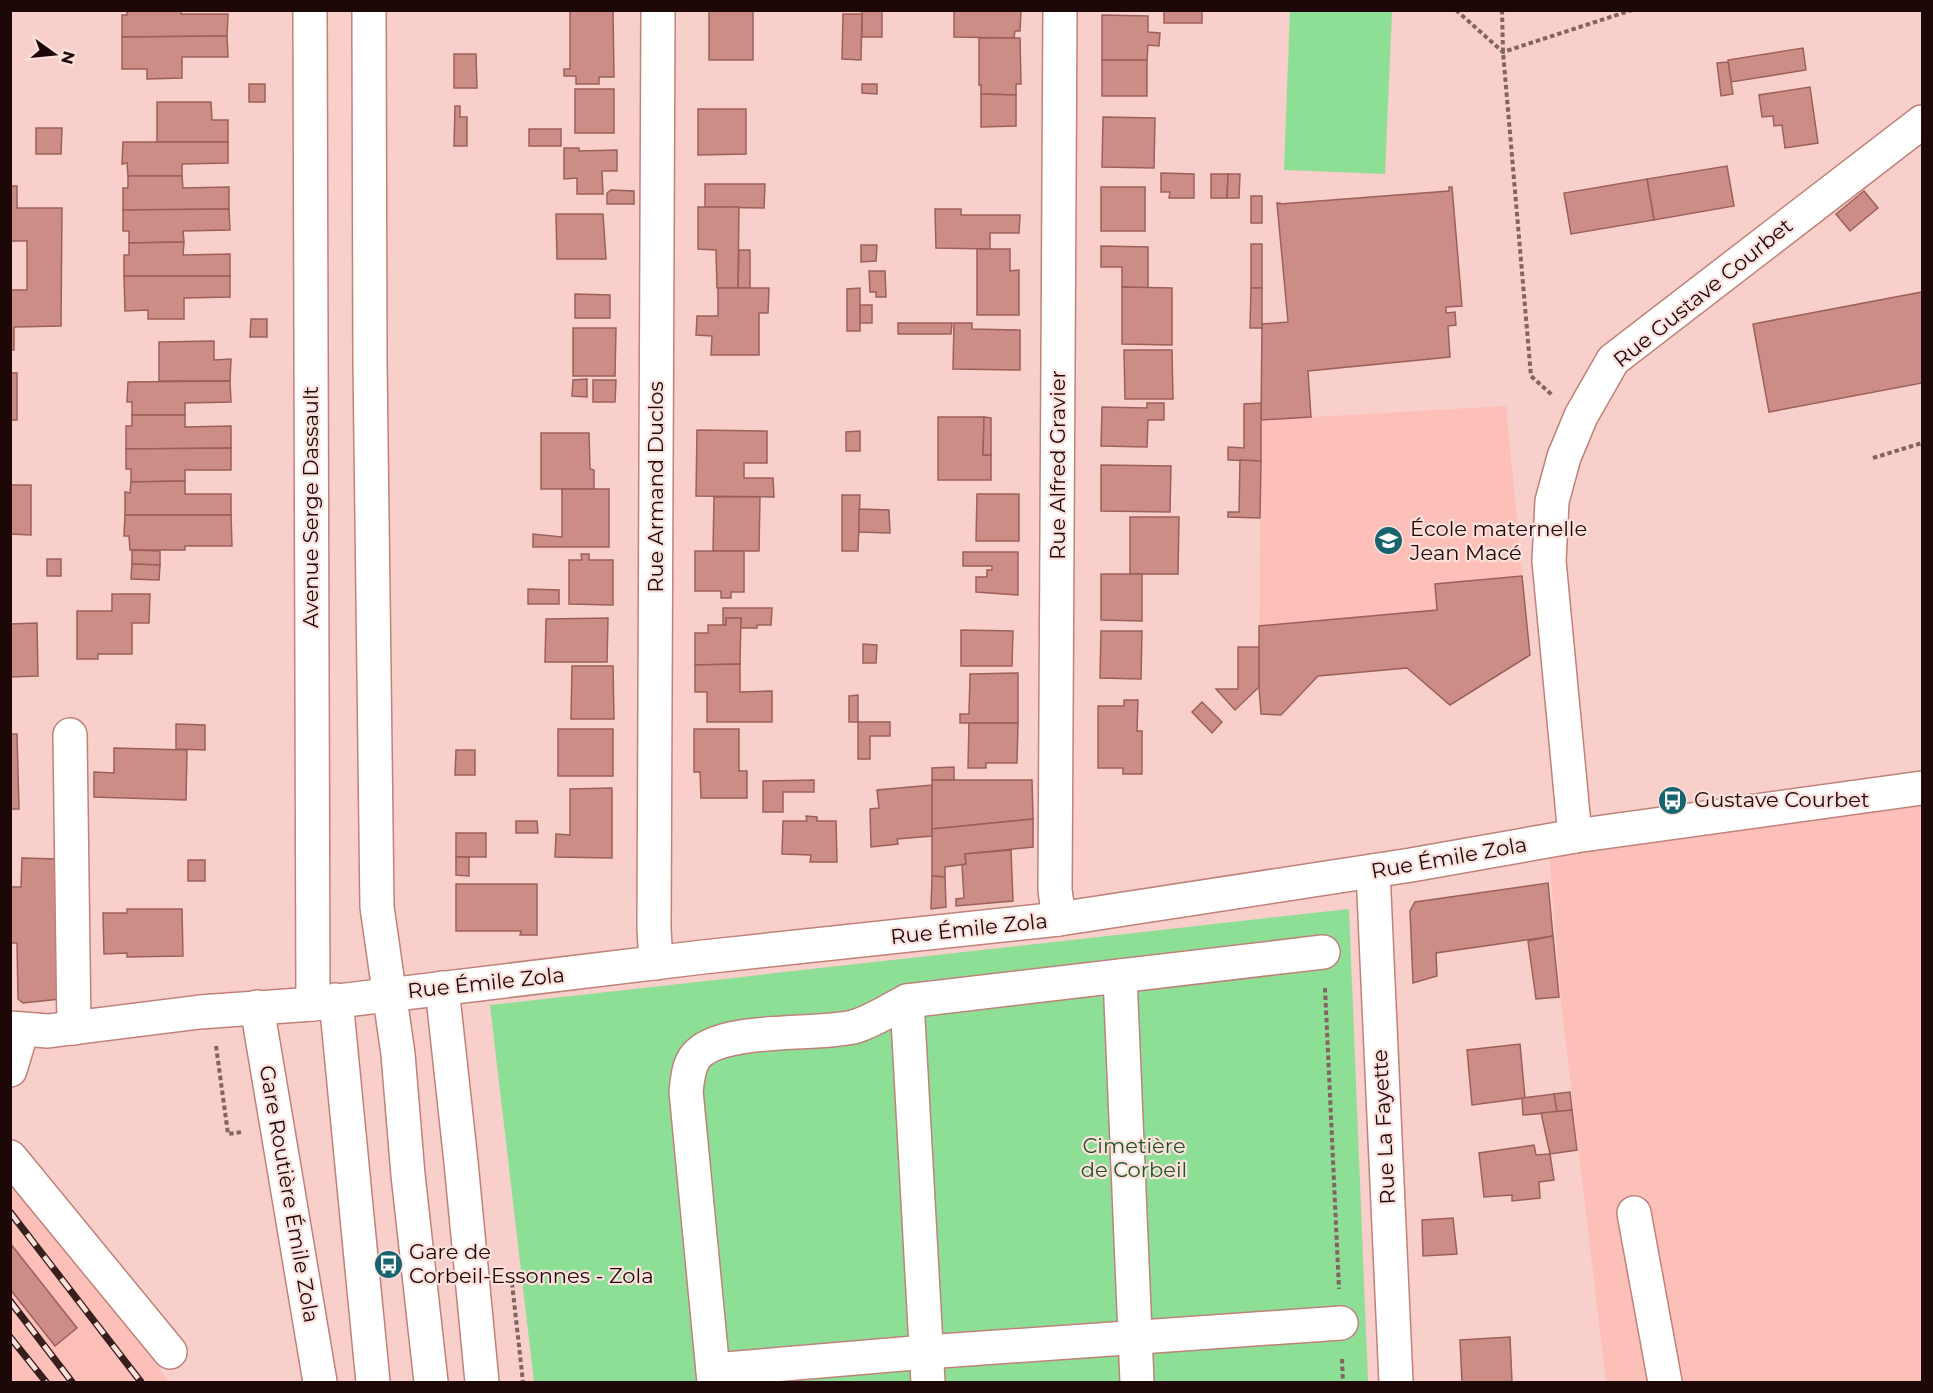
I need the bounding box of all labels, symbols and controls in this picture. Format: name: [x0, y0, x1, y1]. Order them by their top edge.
north arrow: [24, 24, 84, 84]
text: N: [57, 49, 79, 66]
street label: Rue Gustave Courbet: [1608, 213, 1797, 372]
street label: Rue Alfred Gravier: [1045, 370, 1070, 560]
street label: Rue Armand Duclos: [643, 381, 668, 593]
street label: Avenue Serge Dassault: [298, 386, 323, 628]
place label: École maternelle Jean Macé: [1409, 516, 1587, 565]
school or university icon: École maternelle Jean Macé: [1373, 525, 1405, 557]
bus stop icon: Gustave Courbet: [1657, 784, 1689, 816]
place label: Gustave Courbet: [1694, 787, 1870, 812]
street label: Rue Émile Zola: [1369, 831, 1529, 884]
street label: Rue Émile Zola: [889, 908, 1049, 949]
street label: Rue Émile Zola: [406, 962, 566, 1003]
street label: Rue La Fayette: [1367, 1049, 1400, 1205]
street label: Gare Routière Émile Zola: [255, 1063, 324, 1325]
park label: Cimetière de Corbeil: [1081, 1133, 1187, 1182]
place label: Gare de Corbeil-Essonnes - Zola: [409, 1239, 654, 1288]
bus stop icon: Gare de Corbeil-Essonnes - Zola: [372, 1248, 404, 1280]

